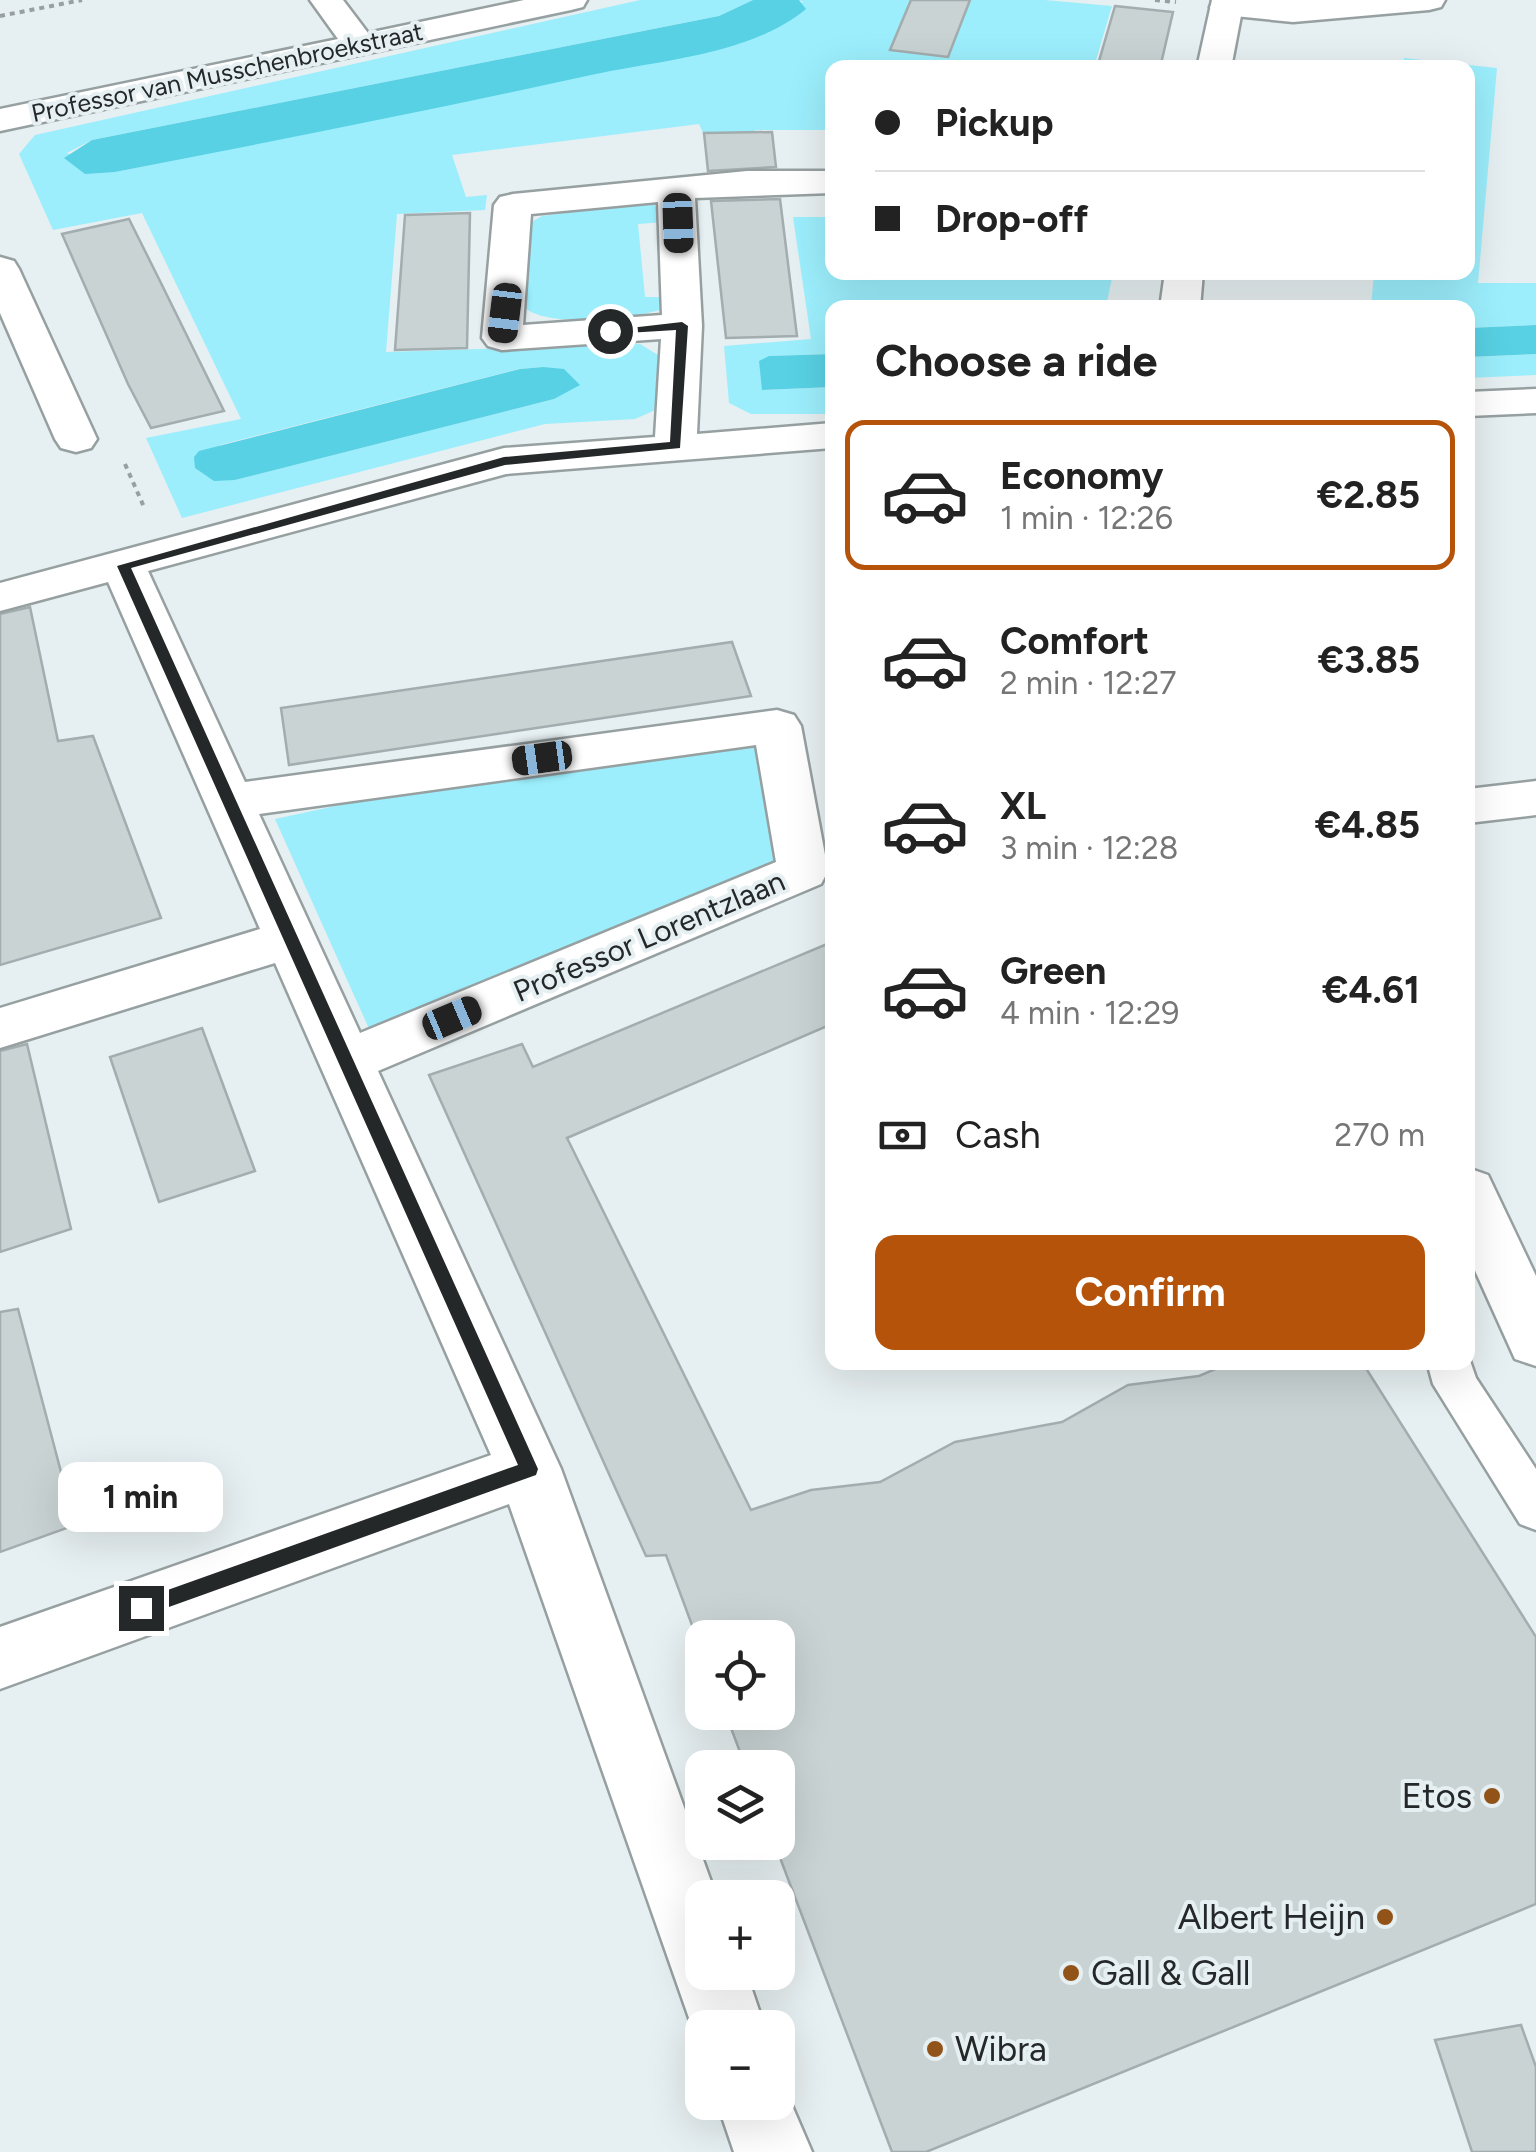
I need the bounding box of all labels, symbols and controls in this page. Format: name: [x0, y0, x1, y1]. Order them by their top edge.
street label: Professor van Musschenbroekstraat: [29, 16, 425, 128]
text: Pickup: [935, 100, 1053, 146]
car: [662, 192, 694, 254]
text: Drop-off: [935, 196, 1088, 242]
car: [486, 281, 524, 345]
route start: [588, 309, 633, 354]
text: Choose a ride: [875, 333, 1157, 387]
icon: car: [880, 450, 970, 540]
text: Economy: [1000, 453, 1163, 499]
text: €2.85: [1317, 472, 1420, 518]
text: 1 min · 12:26: [1000, 499, 1173, 537]
icon: car: [880, 615, 970, 705]
text: Comfort: [1000, 618, 1149, 664]
text: €3.85: [1318, 637, 1420, 683]
text: 2 min · 12:27: [1000, 664, 1177, 702]
car: [510, 739, 574, 777]
icon: car: [880, 780, 970, 870]
text: XL: [1000, 783, 1046, 829]
text: €4.85: [1315, 802, 1420, 848]
text: 3 min · 12:28: [1000, 829, 1179, 867]
street label: Professor Lorentzlaan: [508, 862, 790, 1010]
icon: car: [880, 945, 970, 1035]
text: Green: [1000, 948, 1106, 994]
text: €4.61: [1322, 967, 1420, 1013]
car: [419, 992, 485, 1044]
text: 4 min · 12:29: [1000, 994, 1179, 1032]
icon: cash: [875, 1108, 930, 1163]
text: Cash: [955, 1112, 1041, 1158]
text: 270 m: [1334, 1116, 1425, 1154]
button: Confirm: [875, 1235, 1425, 1350]
callout: 1 min: [58, 1463, 224, 1533]
text: 1 min: [103, 1478, 178, 1516]
route end: [119, 1586, 164, 1631]
map controls: [685, 1620, 795, 2120]
button: locate: [685, 1620, 795, 1730]
button: layers: [685, 1750, 795, 1860]
place label: Etos: [1402, 1775, 1472, 1817]
marker: Etos: [1481, 1785, 1503, 1807]
button: +: [685, 1880, 795, 1990]
place label: Albert Heijn: [1178, 1896, 1365, 1938]
marker: Albert Heijn: [1374, 1906, 1396, 1928]
place label: Gall & Gall: [1091, 1952, 1251, 1994]
marker: Gall & Gall: [1060, 1962, 1082, 1984]
button: −: [685, 2010, 795, 2120]
place label: Wibra: [955, 2028, 1047, 2070]
marker: Wibra: [924, 2038, 946, 2060]

